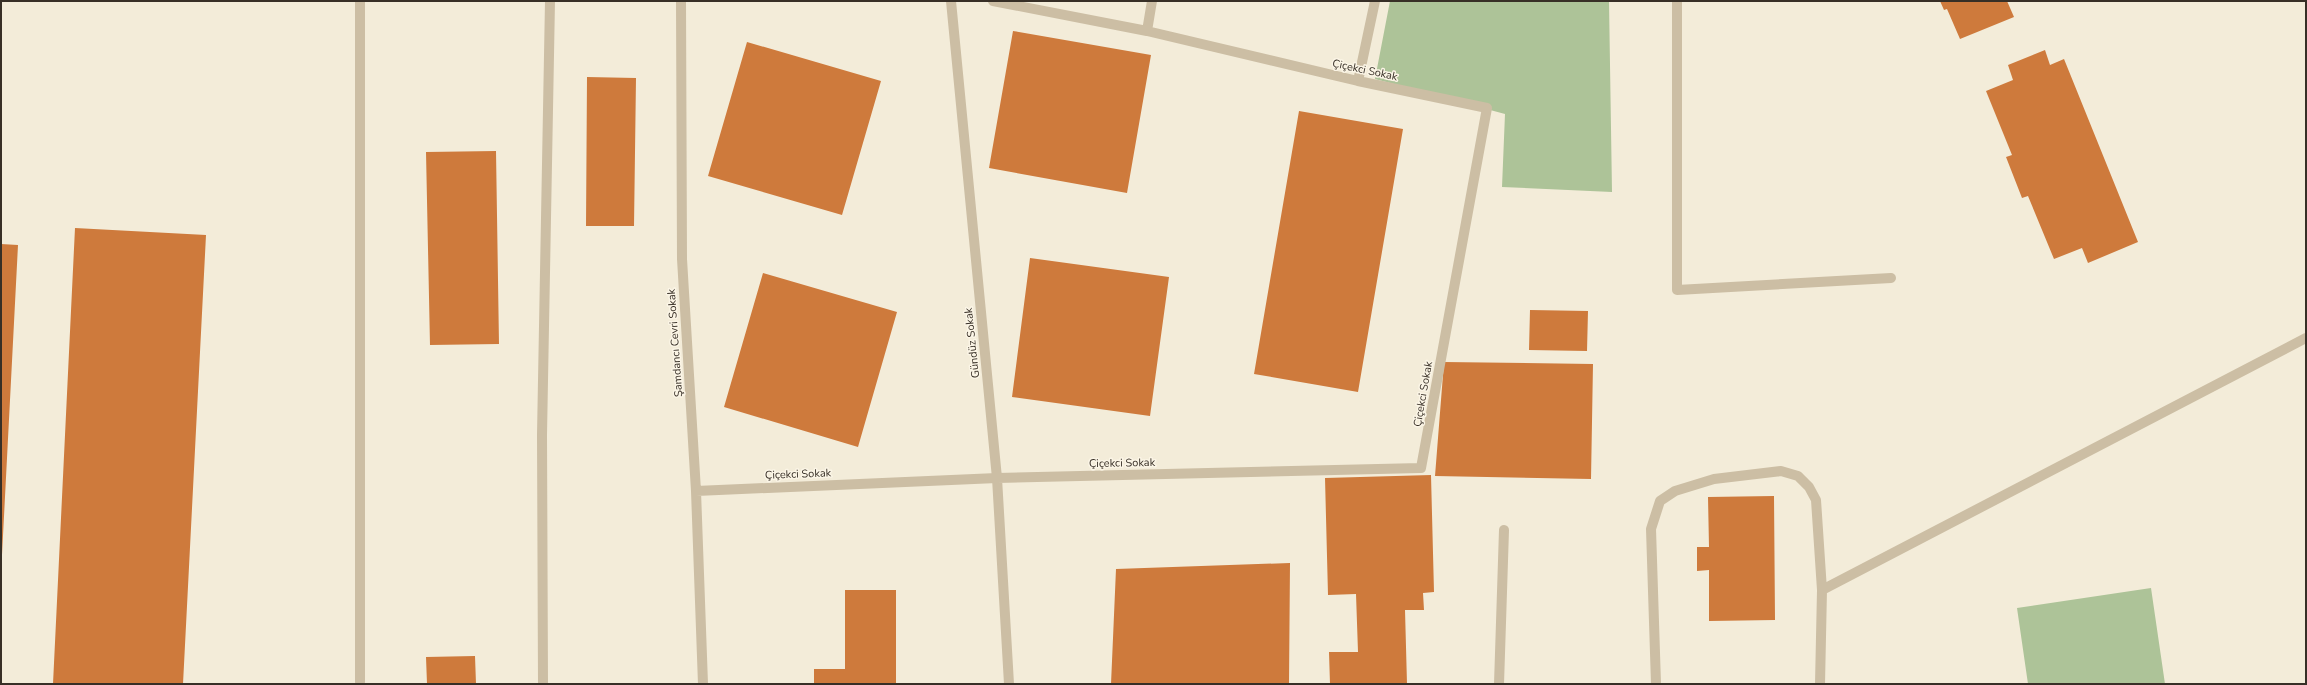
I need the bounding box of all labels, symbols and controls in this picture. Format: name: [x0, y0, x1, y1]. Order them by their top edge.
street label: Çiçekci Sokak: [1331, 56, 1399, 84]
street label: Şamdancı Cevri Sokak: [664, 288, 686, 398]
street label: Gündüz Sokak: [961, 307, 983, 379]
street label: Çiçekci Sokak: [1410, 360, 1436, 428]
street label: Çiçekci Sokak: [1089, 455, 1156, 471]
street label: Çiçekci Sokak: [765, 465, 832, 483]

